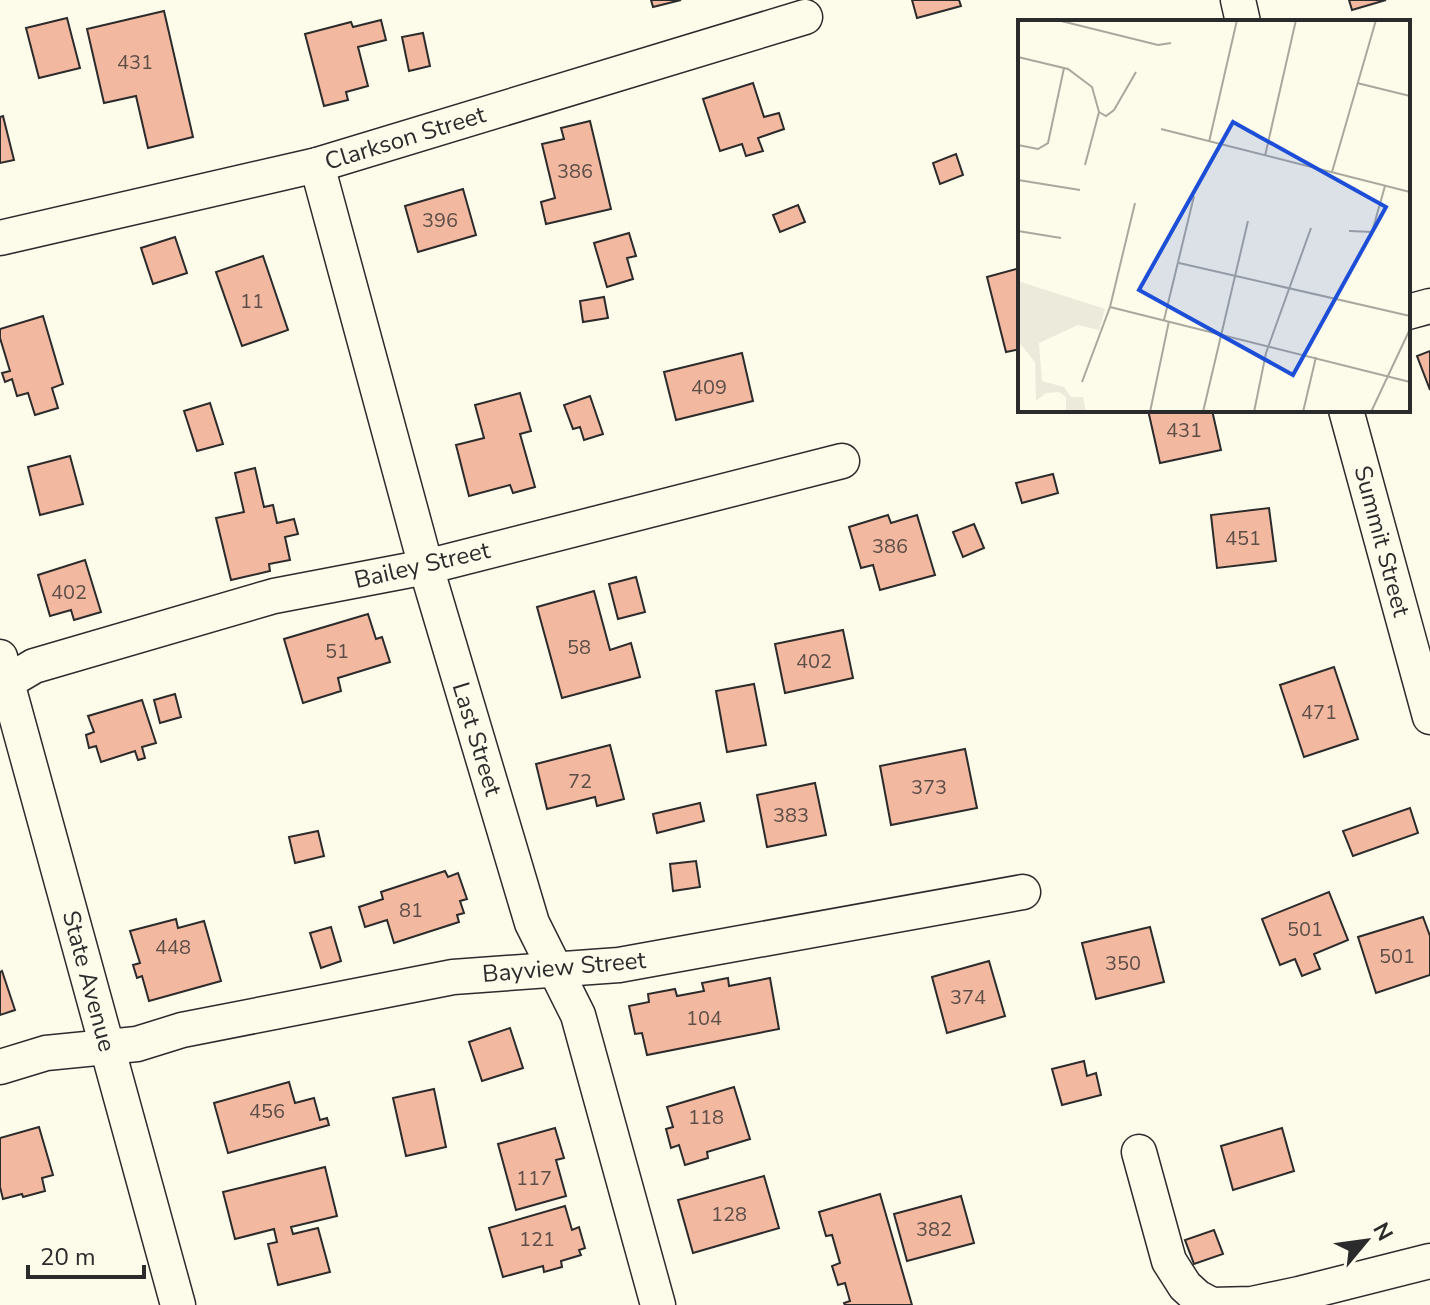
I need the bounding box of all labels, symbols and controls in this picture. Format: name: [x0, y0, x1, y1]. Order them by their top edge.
inset map: [1018, 20, 1410, 412]
house number: 431: [117, 49, 153, 76]
street label: Clarkson Street: [321, 98, 490, 178]
house number: 386: [557, 158, 593, 185]
house number: 396: [422, 207, 458, 234]
house number: 11: [240, 288, 264, 315]
house number: 409: [691, 374, 727, 401]
house number: 431: [1166, 417, 1202, 444]
street label: Summit Street: [1346, 462, 1418, 621]
house number: 451: [1225, 525, 1261, 552]
house number: 386: [872, 533, 908, 560]
street label: Bailey Street: [351, 534, 493, 596]
house number: 402: [51, 579, 87, 606]
house number: 58: [567, 634, 591, 661]
house number: 51: [325, 638, 349, 665]
house number: 402: [796, 648, 832, 675]
street label: Last Street: [445, 678, 510, 800]
house number: 471: [1301, 699, 1337, 726]
house number: 72: [568, 768, 592, 795]
house number: 373: [911, 774, 947, 801]
house number: 383: [773, 802, 809, 829]
house number: 81: [399, 897, 423, 924]
street label: State Avenue: [55, 907, 123, 1055]
house number: 501: [1287, 916, 1323, 943]
house number: 448: [155, 934, 191, 961]
house number: 501: [1379, 943, 1415, 970]
street label: Bayview Street: [481, 944, 648, 990]
house number: 350: [1105, 950, 1141, 977]
house number: 374: [950, 984, 986, 1011]
house number: 104: [686, 1005, 722, 1032]
house number: 456: [249, 1098, 285, 1125]
house number: 118: [688, 1104, 724, 1131]
house number: 117: [516, 1165, 552, 1192]
house number: 128: [711, 1201, 747, 1228]
north arrow: [1326, 1201, 1406, 1281]
house number: 382: [916, 1216, 952, 1243]
text: N: [1366, 1217, 1400, 1246]
house number: 121: [519, 1226, 555, 1253]
scale bar: [28, 1229, 144, 1279]
text: 20 m: [40, 1241, 96, 1273]

